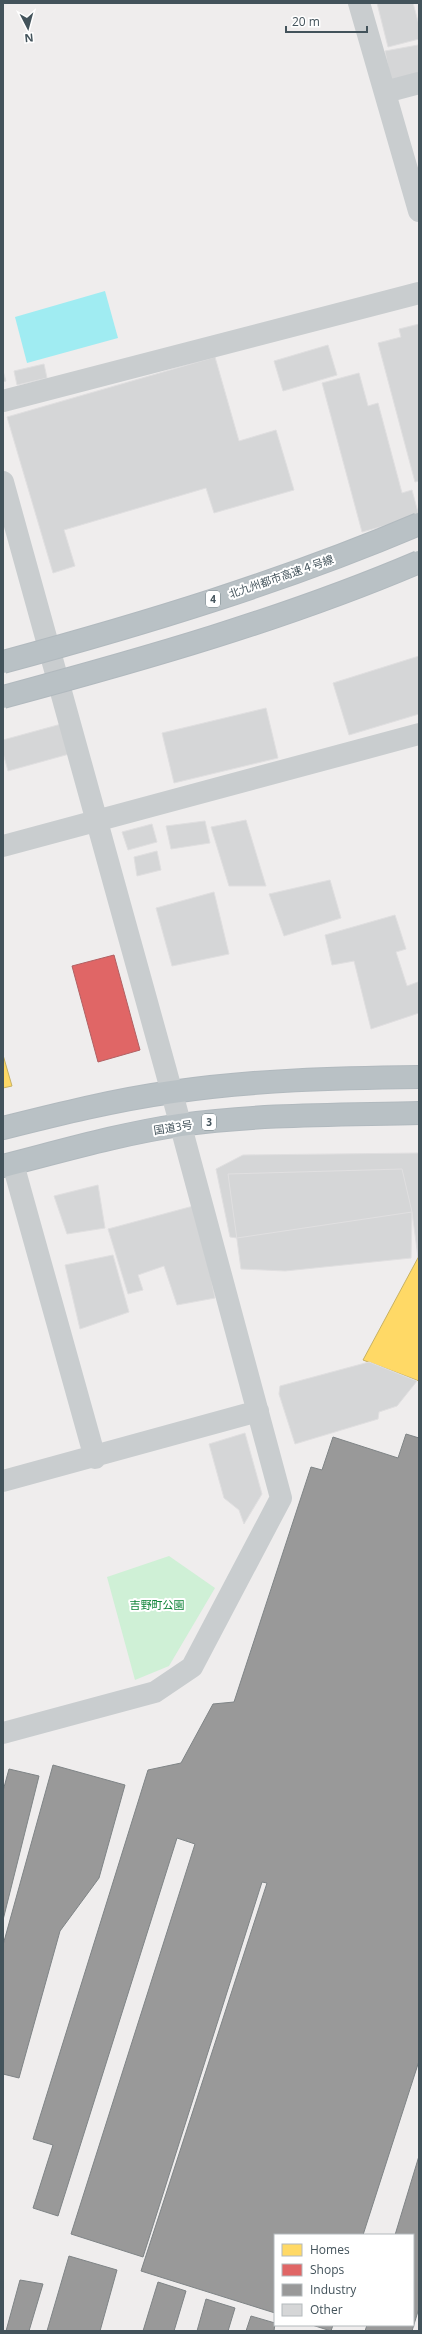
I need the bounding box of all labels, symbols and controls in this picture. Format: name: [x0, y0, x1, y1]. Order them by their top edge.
north arrow: [8, 8, 48, 48]
scale bar: [286, 8, 367, 34]
text: 20 m: [292, 13, 320, 30]
text: N: [24, 31, 34, 46]
street label: 北九州都市高速４号線: [227, 551, 335, 601]
road number: 4: [206, 591, 220, 607]
road number: 3: [202, 1114, 216, 1130]
street label: 国道3号: [152, 1117, 194, 1137]
park label: 吉野町公園: [130, 1597, 185, 1612]
legend: [274, 2234, 414, 2326]
text: Homes: [310, 2241, 350, 2258]
text: Shops: [310, 2261, 345, 2278]
text: Industry: [310, 2281, 357, 2298]
text: Other: [310, 2301, 343, 2318]

